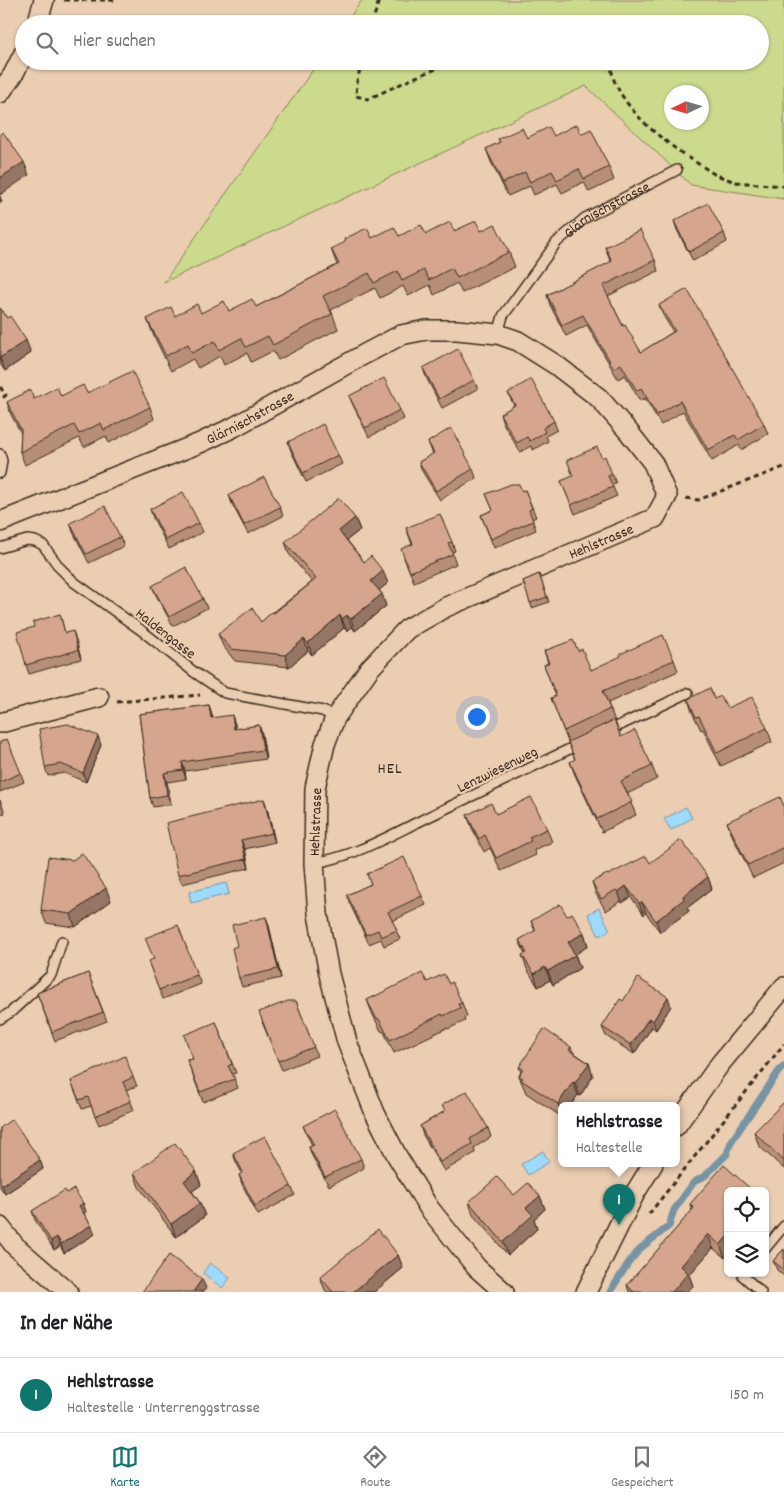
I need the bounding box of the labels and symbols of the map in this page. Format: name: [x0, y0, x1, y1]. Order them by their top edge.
north arrow: [664, 85, 709, 130]
street label: Glärnischstrasse: [560, 177, 655, 245]
street label: Glärnischstrasse: [203, 386, 299, 452]
street label: Hehlstrasse: [566, 519, 638, 566]
street label: Haldengasse: [130, 604, 200, 666]
your location: [464, 704, 490, 730]
street label: Lenzwiesenweg: [454, 742, 542, 800]
district label: HEL: [377, 758, 403, 781]
street label: Hehlstrasse: [305, 787, 329, 857]
pin: 1: [603, 1184, 635, 1225]

